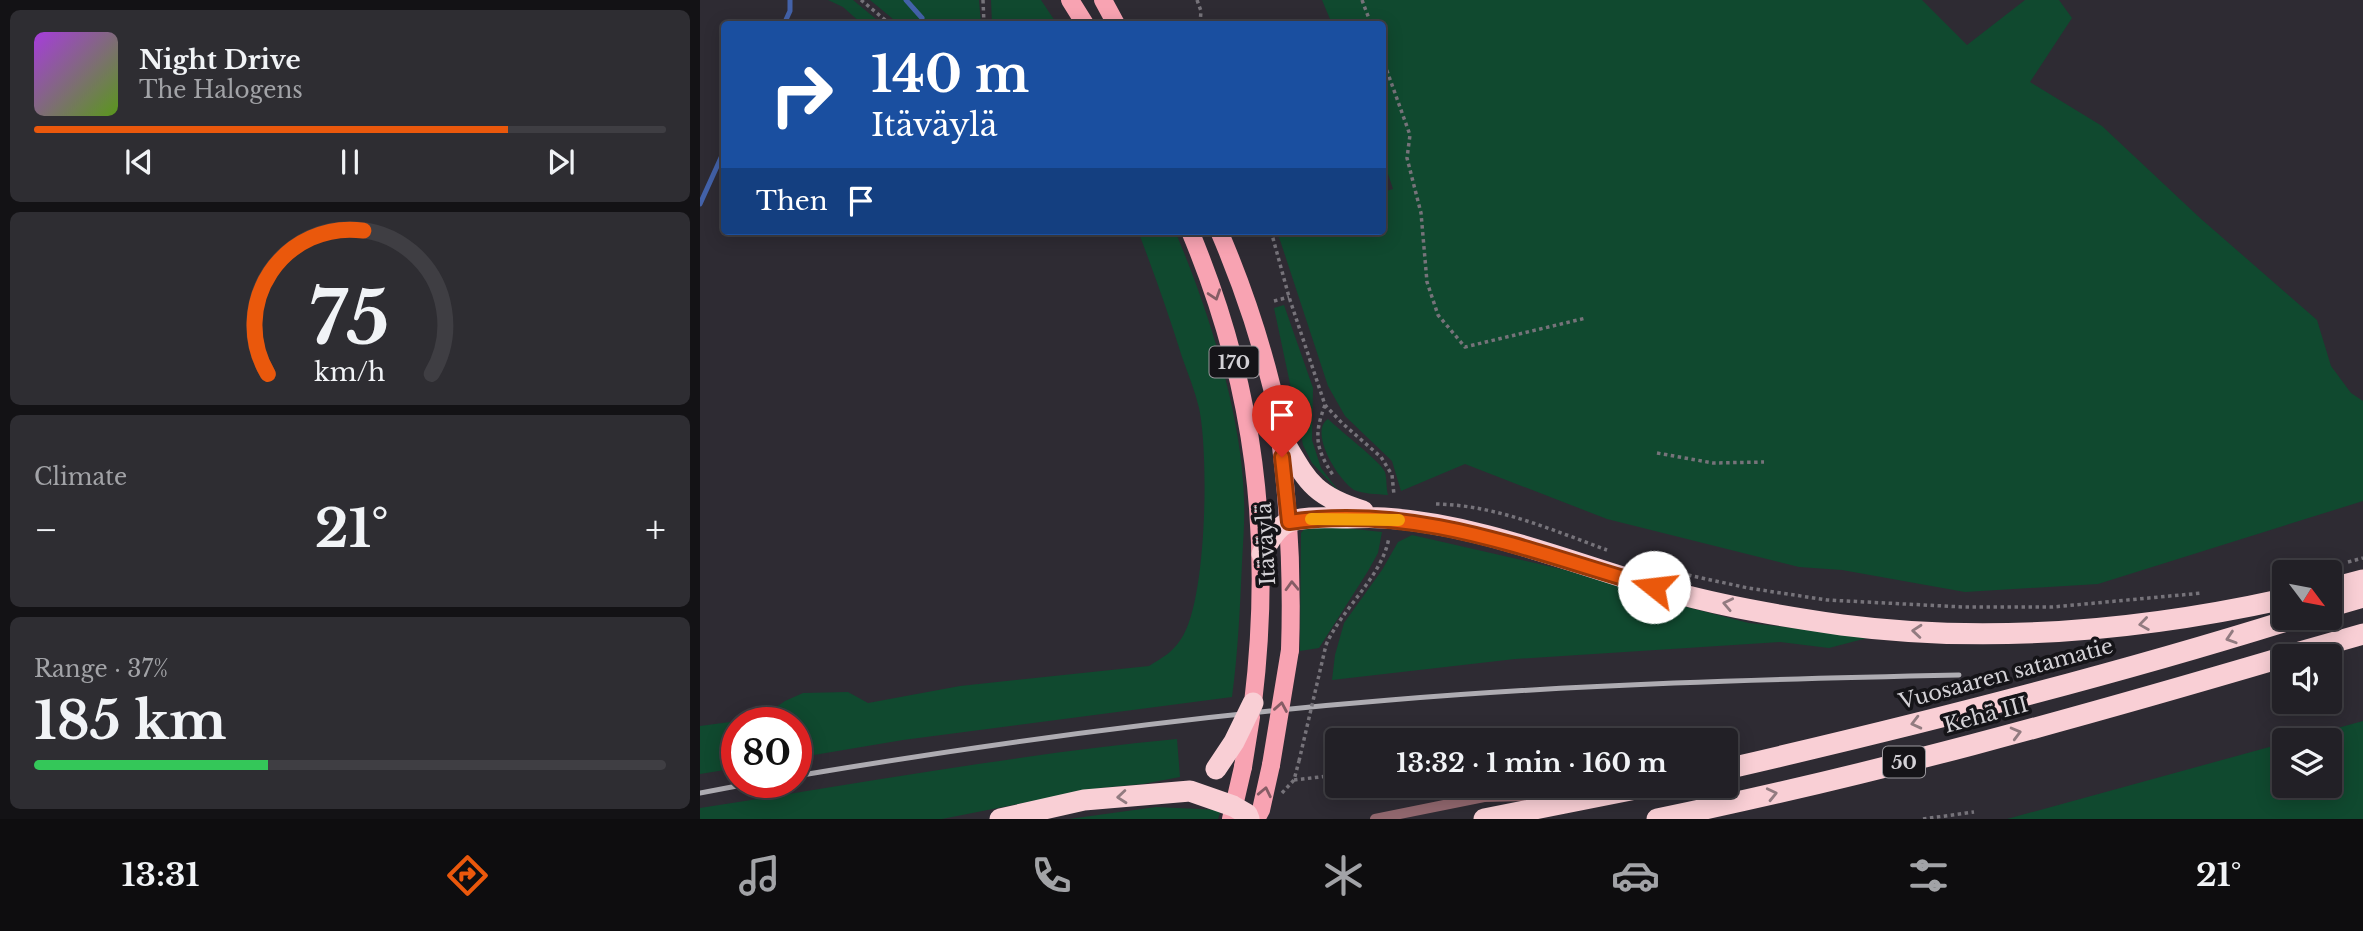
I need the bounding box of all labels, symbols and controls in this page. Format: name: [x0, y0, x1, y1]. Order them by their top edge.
text: Night Drive: [139, 44, 301, 76]
text: 140 m: [871, 44, 1029, 105]
icon: right: [756, 49, 847, 140]
text: The Halogens: [139, 76, 303, 104]
text: Itäväylä: [871, 105, 997, 145]
icon: previous: [120, 143, 158, 181]
icon: pause: [331, 143, 369, 181]
icon: next: [542, 143, 580, 181]
icon: arrive: [842, 182, 880, 220]
text: Then: [756, 185, 828, 217]
text: 75: [310, 274, 390, 365]
one-way arrow: [1207, 288, 1221, 300]
road number: 170: [1210, 346, 1258, 378]
text: km/h: [315, 357, 385, 388]
pin: [1252, 385, 1312, 457]
icon: arrive: [1263, 396, 1301, 434]
text: Climate: [34, 463, 127, 491]
text: 21°: [315, 497, 389, 561]
street label: Itäväylä: [1251, 502, 1281, 586]
text: −: [34, 506, 58, 553]
text: +: [645, 506, 666, 553]
position arrow: [1617, 550, 1691, 624]
north arrow: [2272, 560, 2342, 630]
map controls: [2272, 560, 2342, 798]
one-way arrow: [1284, 580, 1299, 591]
one-way arrow: [1722, 598, 1734, 613]
one-way arrow: [2138, 616, 2150, 631]
one-way arrow: [1911, 624, 1922, 639]
one-way arrow: [2225, 630, 2237, 645]
street label: Vuosaaren satamatie: [1895, 633, 2116, 715]
button: sound: [2272, 644, 2342, 714]
text: Range · 37%: [34, 655, 168, 683]
text: 185 km: [34, 689, 227, 753]
street label: Kehä III: [1941, 691, 2031, 739]
one-way arrow: [1273, 701, 1288, 713]
speed limit sign: 80: [721, 707, 812, 798]
one-way arrow: [1910, 715, 1922, 729]
one-way arrow: [2010, 727, 2022, 741]
button: layers: [2272, 728, 2342, 798]
text: 13:32 · 1 min · 160 m: [1396, 747, 1667, 779]
road number: 50: [1883, 747, 1925, 778]
one-way arrow: [1256, 786, 1271, 798]
one-way arrow: [1766, 787, 1778, 802]
one-way arrow: [1116, 789, 1127, 804]
icon: directions: [443, 851, 492, 900]
icon: music: [735, 851, 784, 900]
icon: phone: [1027, 851, 1076, 900]
icon: climate: [1319, 851, 1368, 900]
icon: car: [1611, 851, 1660, 900]
icon: filters: [1904, 851, 1953, 900]
text: 13:31: [122, 855, 199, 895]
text: 21°: [2196, 855, 2241, 895]

